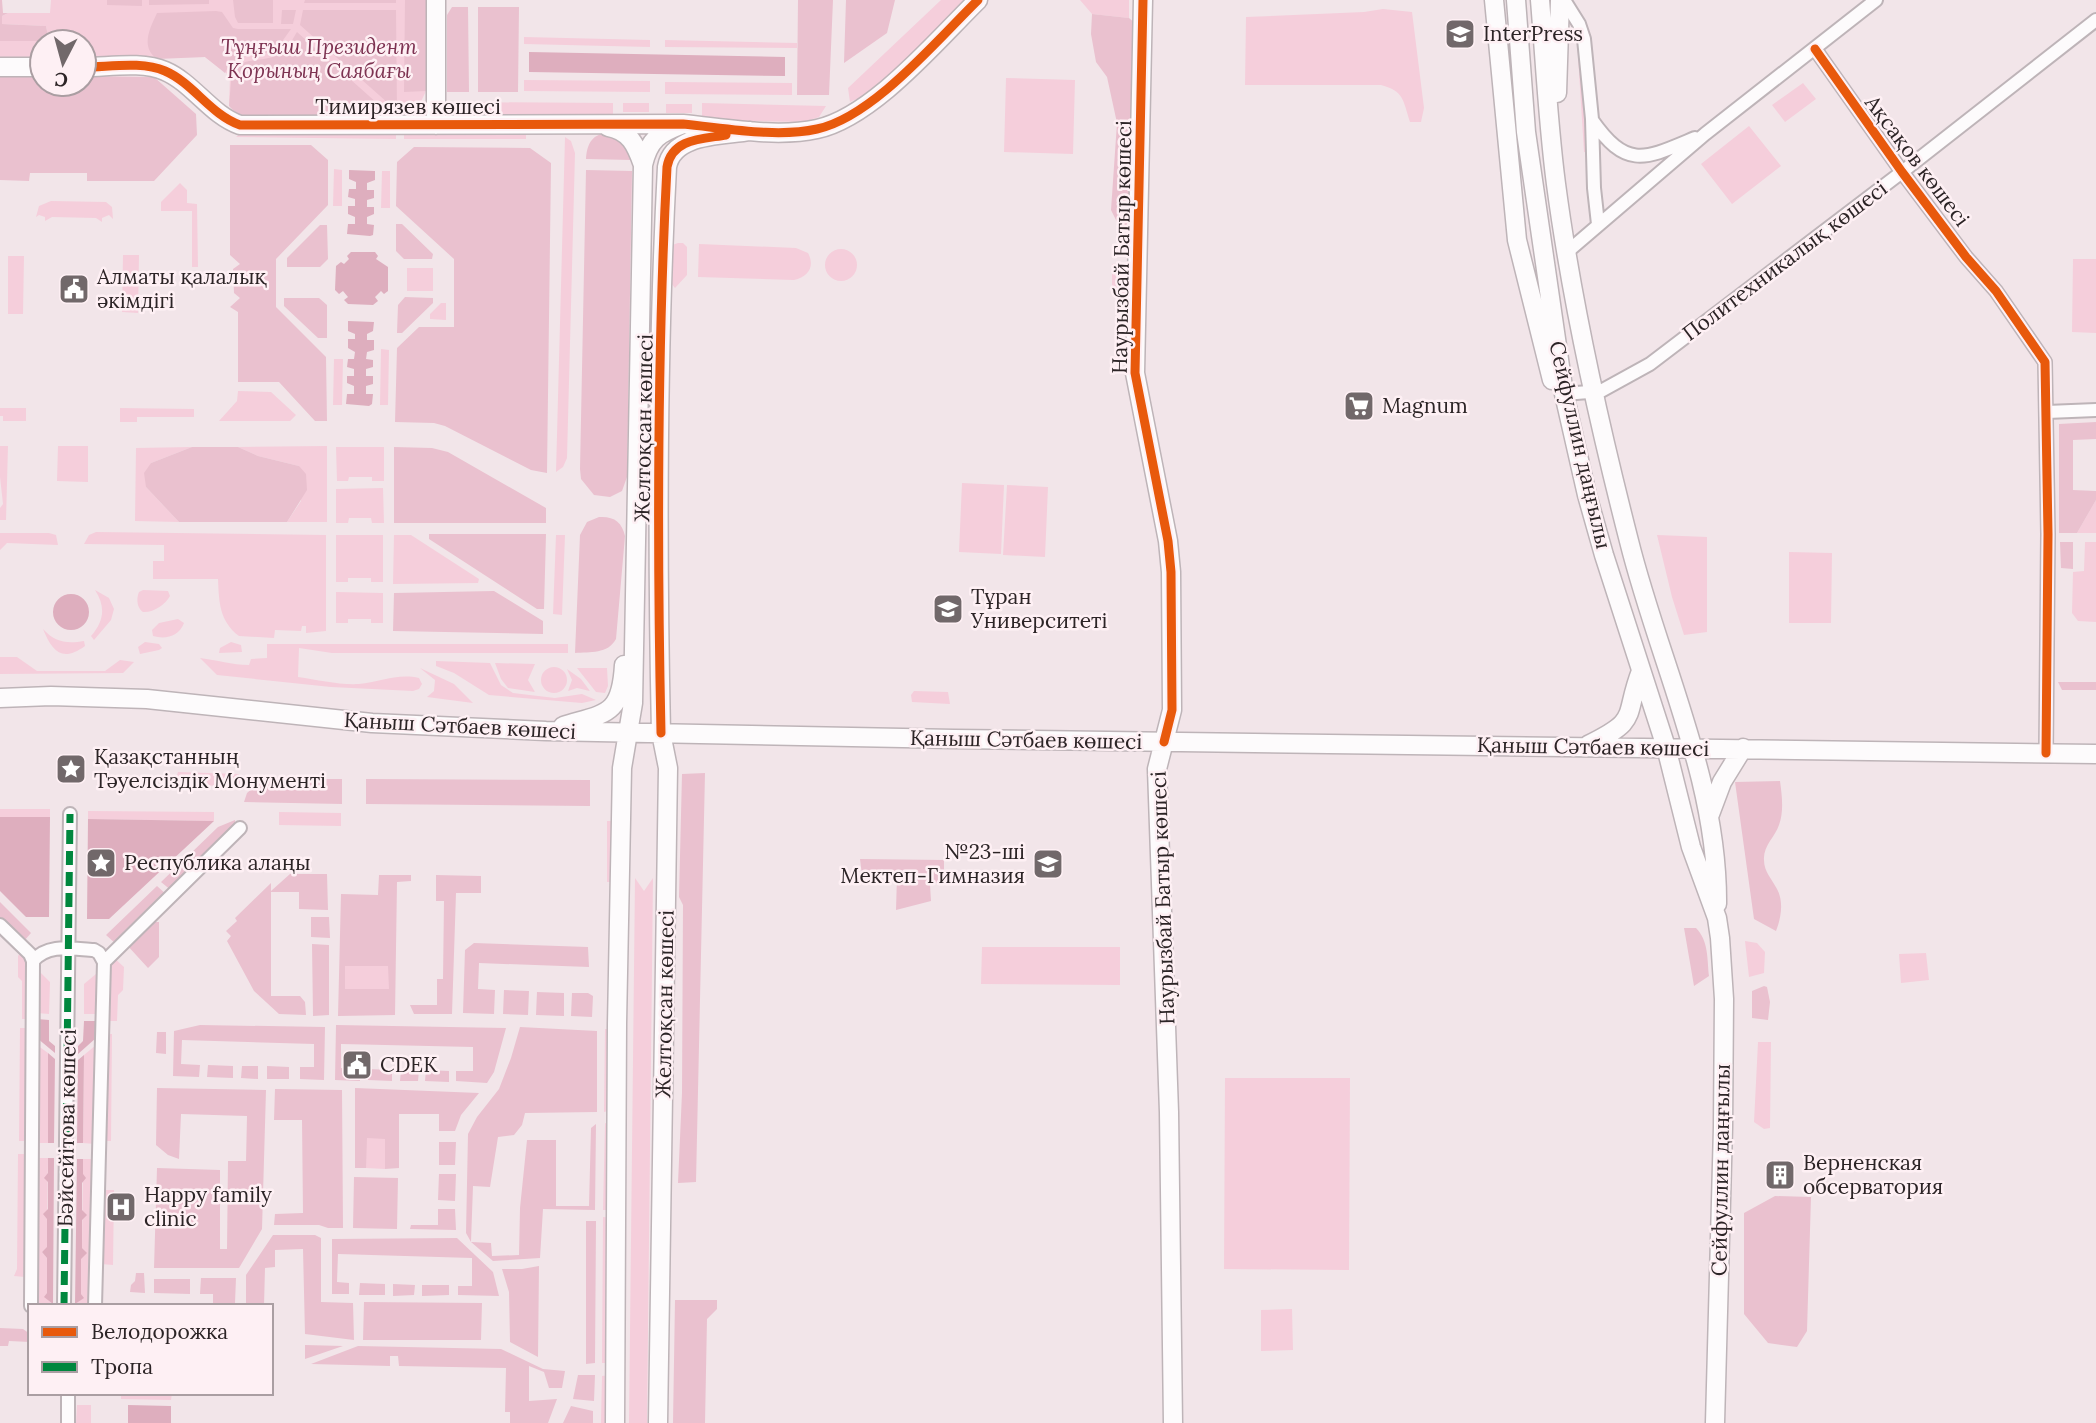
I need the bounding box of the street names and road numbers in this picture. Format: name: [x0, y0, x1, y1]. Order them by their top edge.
street label: Ақсақов көшесі: [1859, 89, 1976, 232]
street label: Тимирязев көшесі: [315, 93, 501, 120]
street label: Наурызбай Батыр көшесі: [1106, 120, 1137, 374]
street label: Политехникалық көшесі: [1677, 175, 1893, 346]
street label: Желтоқсан көшесі: [628, 334, 659, 522]
street label: Сейфуллин даңғылы: [1543, 338, 1618, 551]
street label: Қаныш Сәтбаев көшесі: [343, 706, 577, 745]
street label: Қаныш Сәтбаев көшесі: [910, 724, 1143, 755]
street label: Қаныш Сәтбаев көшесі: [1477, 731, 1710, 762]
street label: Наурызбай Батыр көшесі: [1145, 771, 1180, 1025]
street label: Желтоқсан көшесі: [649, 910, 680, 1098]
street label: Бәйсейітова көшесі: [51, 1029, 82, 1227]
street label: Сейфуллин даңғылы: [1705, 1064, 1736, 1276]

